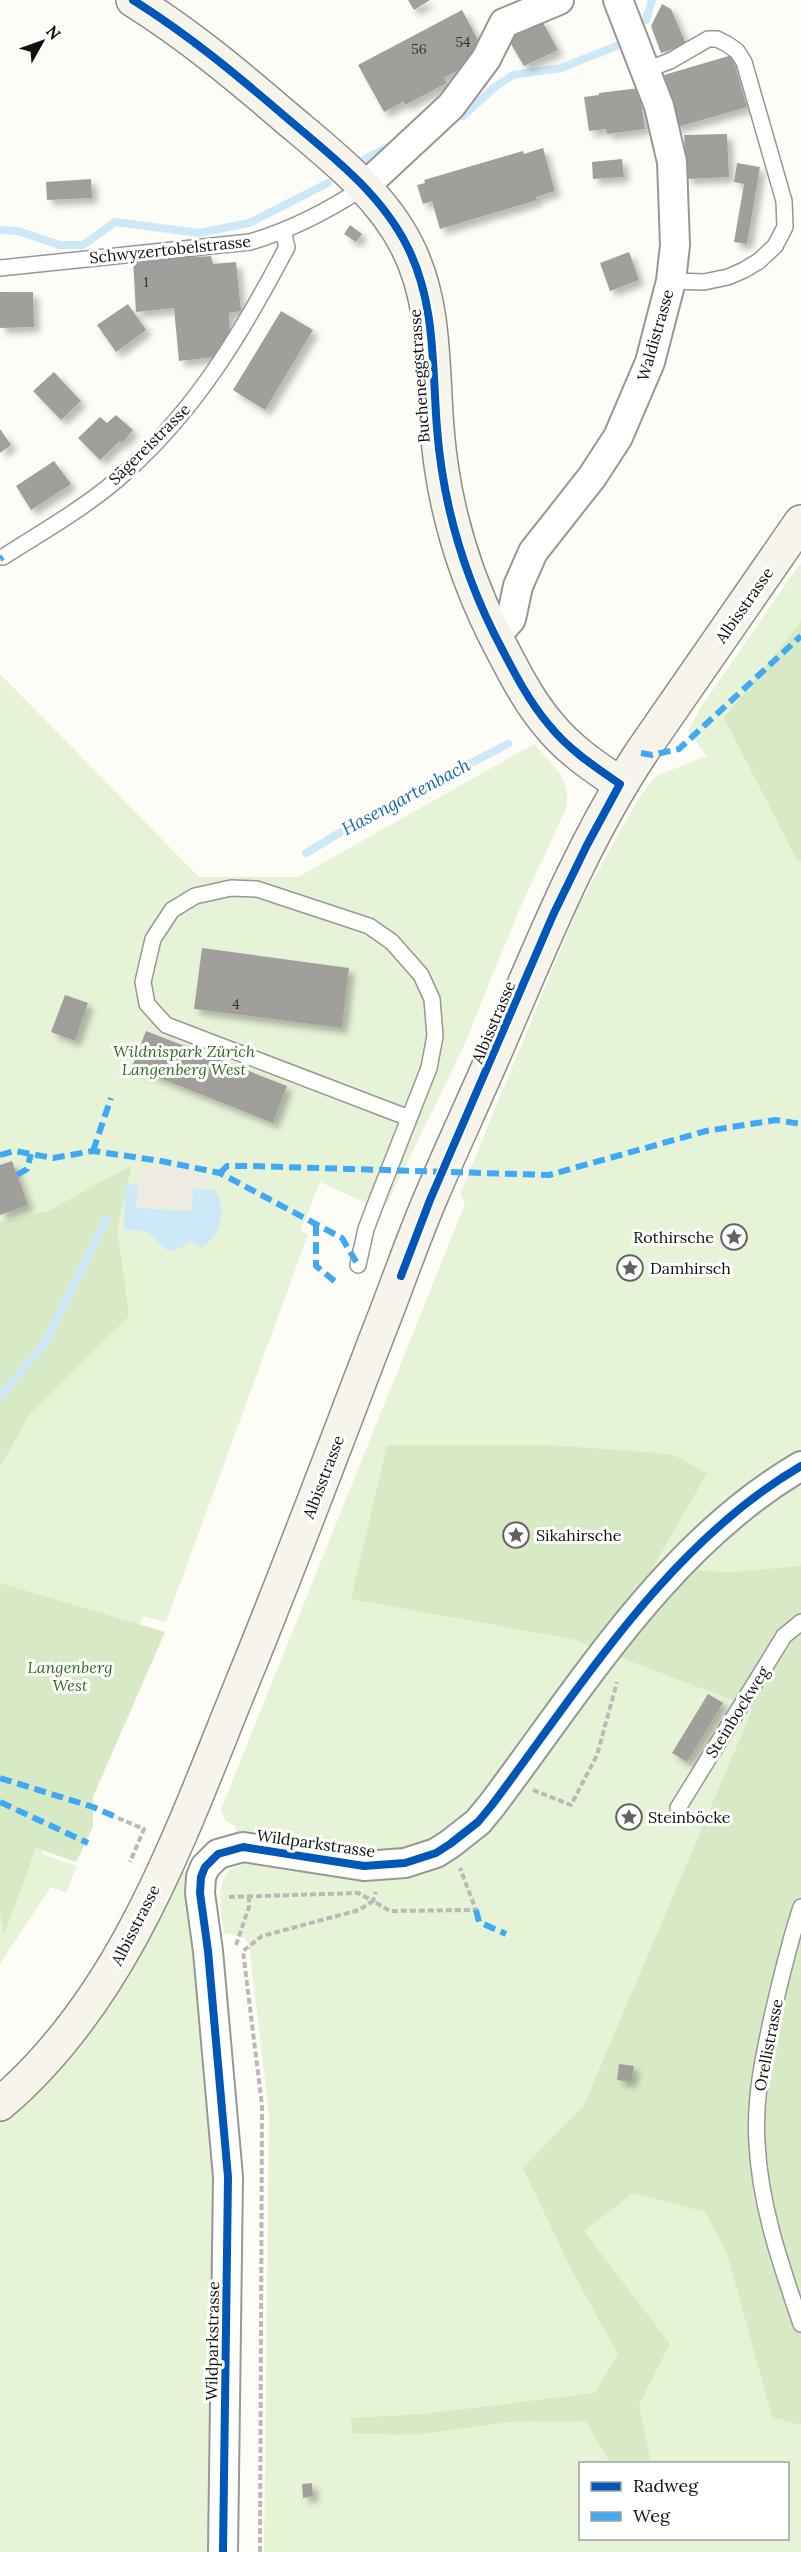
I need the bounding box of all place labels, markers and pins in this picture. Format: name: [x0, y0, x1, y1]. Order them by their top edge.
place icon: Rothirsche: [719, 1222, 749, 1252]
place label: Rothirsche: [633, 1227, 714, 1247]
place icon: Damhirsch: [615, 1253, 645, 1283]
place label: Damhirsch: [650, 1258, 731, 1278]
place icon: Sikahirsche: [501, 1520, 531, 1550]
place label: Sikahirsche: [536, 1525, 622, 1545]
place icon: Steinböcke: [614, 1802, 644, 1832]
place label: Steinböcke: [648, 1807, 731, 1827]

